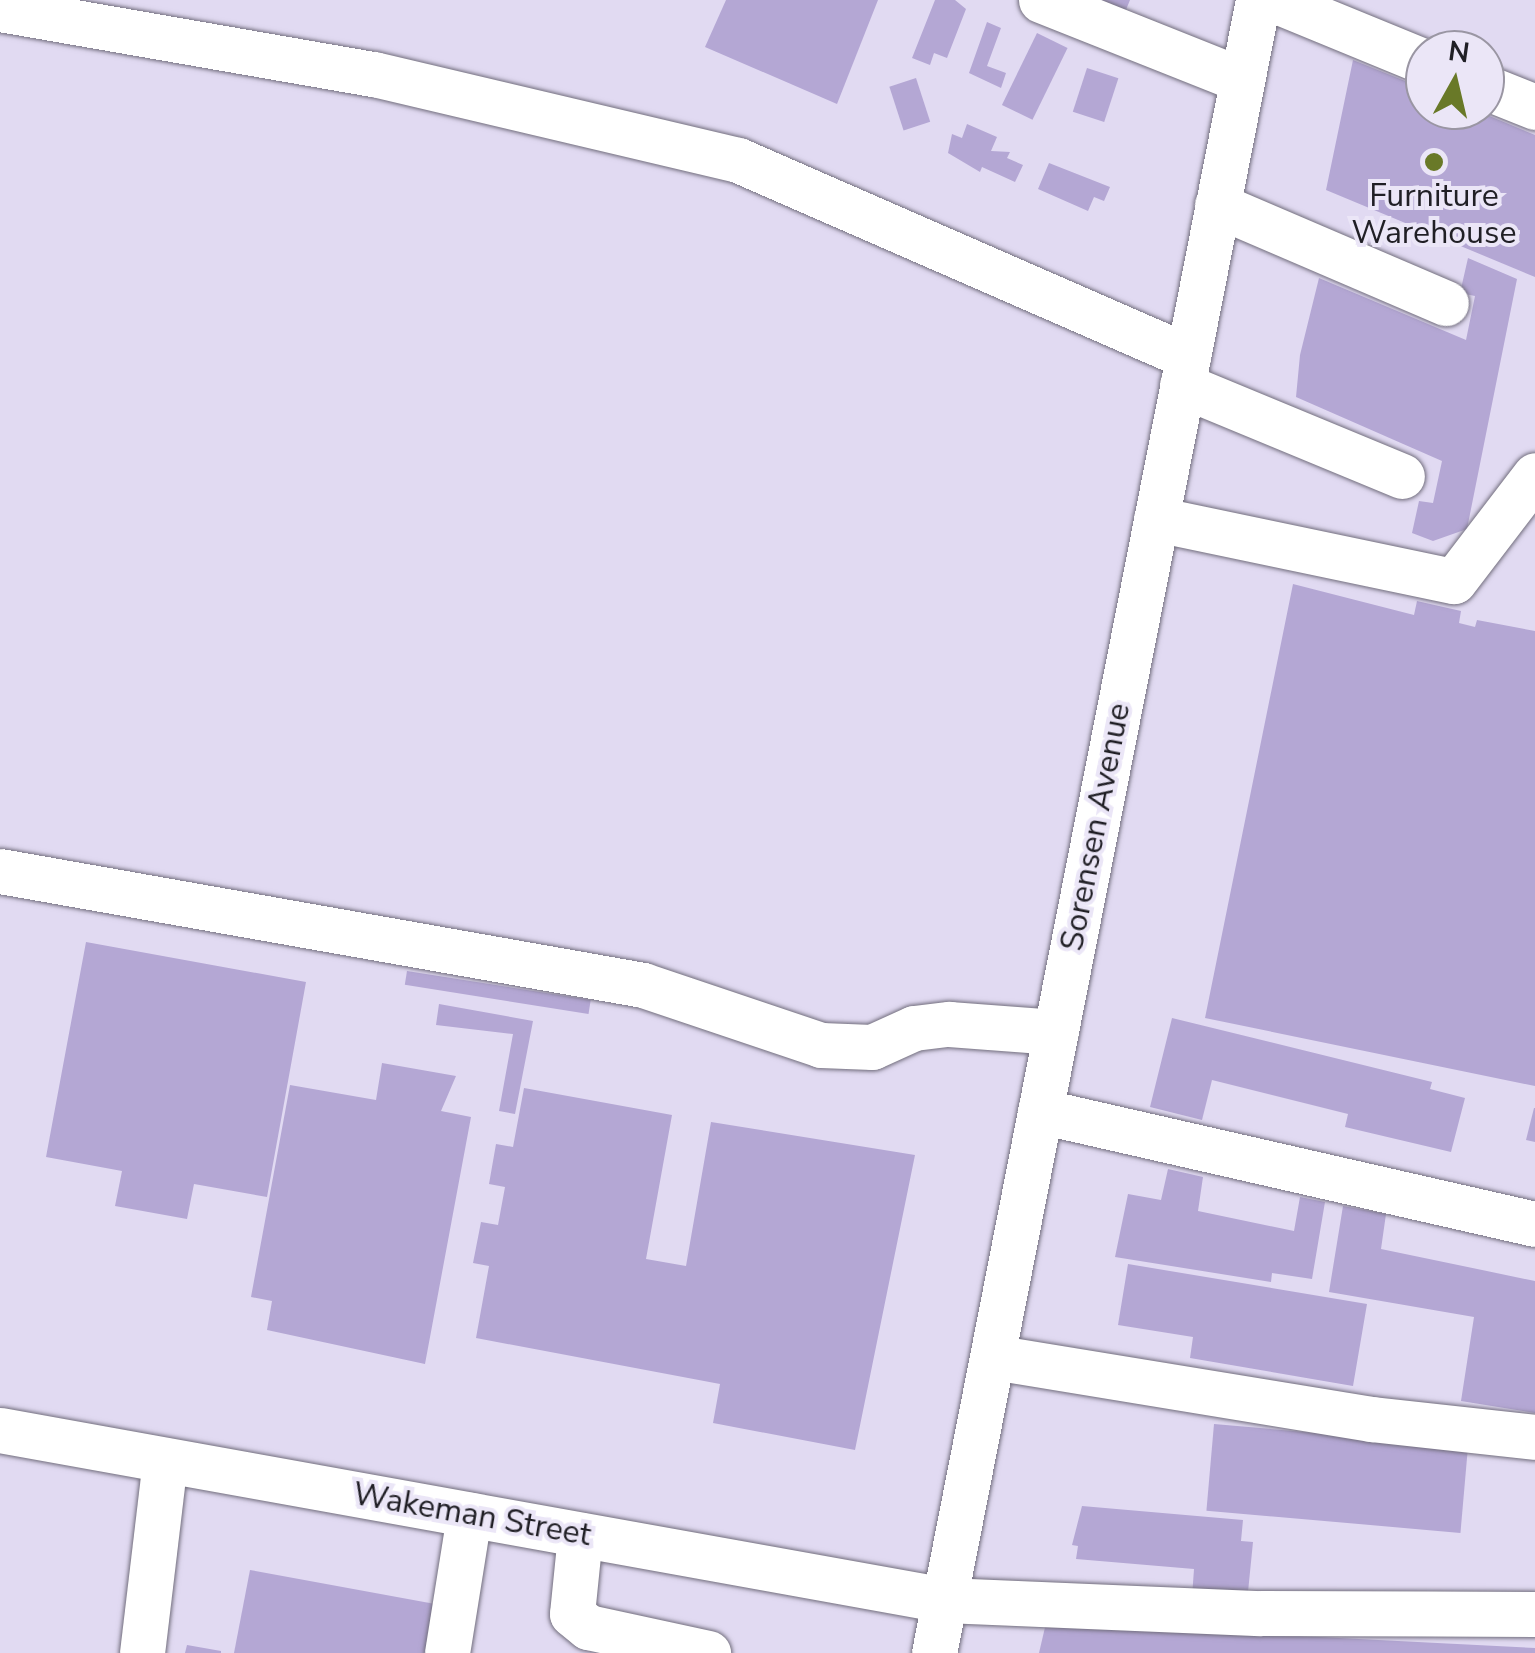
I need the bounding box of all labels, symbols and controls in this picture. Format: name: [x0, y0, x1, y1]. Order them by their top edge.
north arrow: [1405, 30, 1505, 130]
text: N: [1446, 32, 1472, 73]
marker: Furniture Warehouse: [1423, 151, 1445, 173]
place label: Furniture Warehouse: [1352, 178, 1516, 253]
street label: Sorensen Avenue: [1053, 700, 1139, 954]
street label: Wakeman Street: [350, 1475, 594, 1555]

